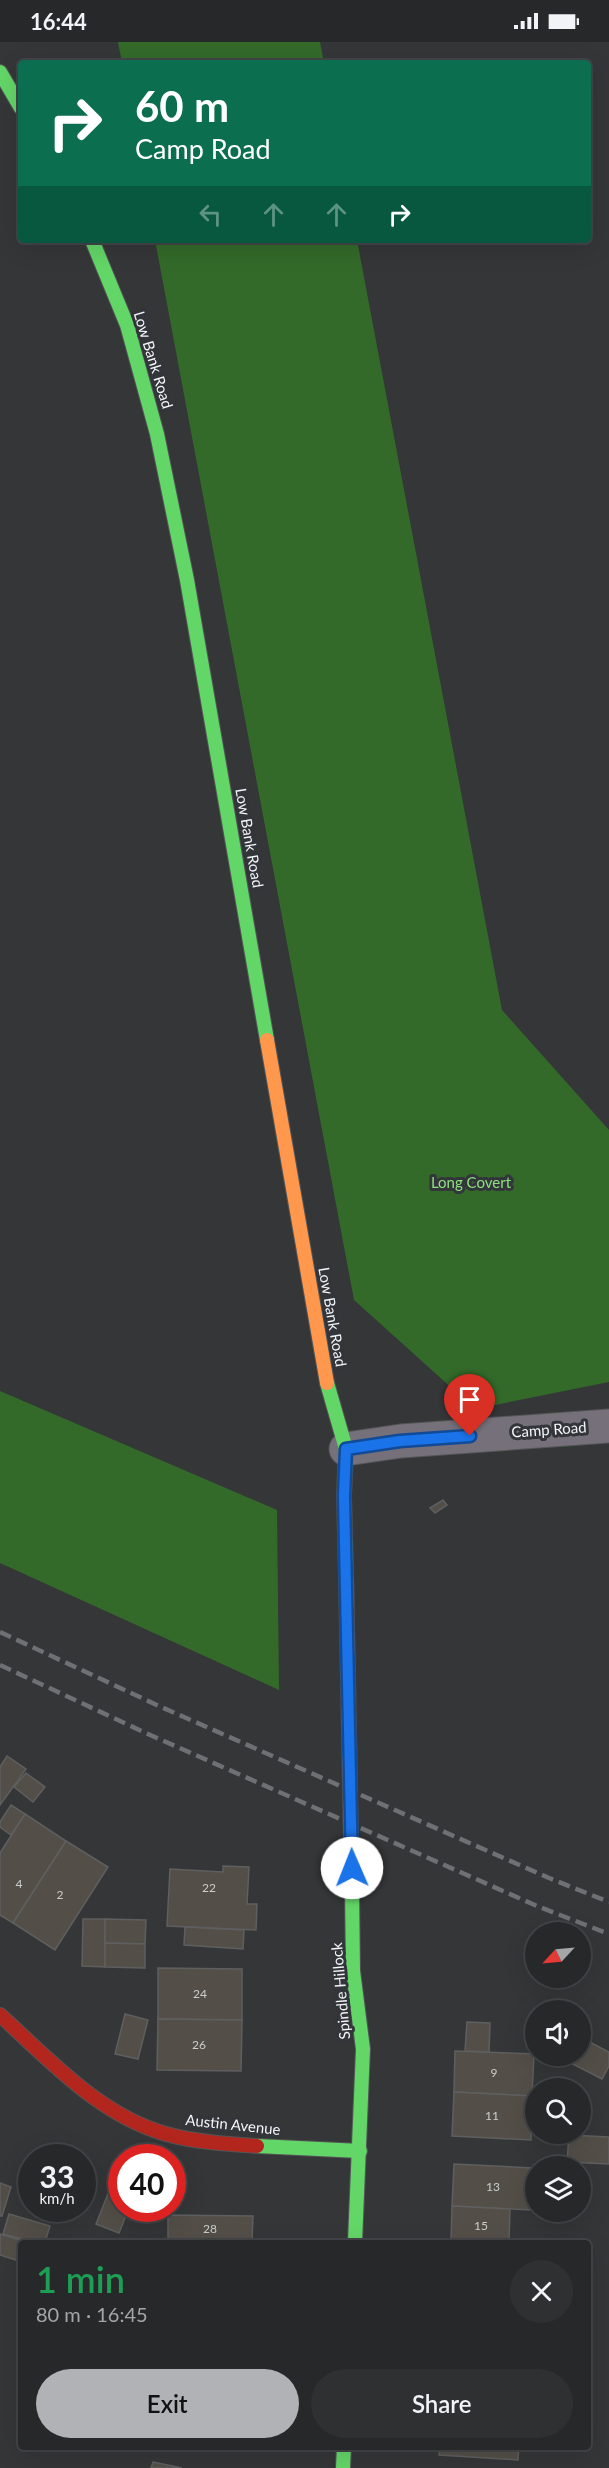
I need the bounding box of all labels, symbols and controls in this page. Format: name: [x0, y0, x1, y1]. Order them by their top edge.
text: 16:44: [30, 8, 87, 35]
text: 60 m: [135, 81, 229, 131]
icon: right: [36, 84, 114, 162]
text: Camp Road: [135, 132, 271, 165]
icon: left: [194, 198, 227, 231]
icon: ahead: [257, 198, 290, 231]
icon: ahead: [320, 198, 353, 231]
icon: right: [383, 198, 416, 231]
street label: Low Bank Road: [131, 309, 177, 411]
street label: Low Bank Road: [232, 787, 268, 889]
park label: Long Covert: [431, 1173, 512, 1191]
street label: Low Bank Road: [315, 1266, 351, 1368]
pin: [444, 1374, 495, 1436]
icon: arrive: [453, 1383, 486, 1416]
street label: Camp Road: [511, 1417, 587, 1441]
position arrow: [320, 1836, 384, 1900]
house number: 4: [16, 1876, 23, 1891]
house number: 22: [202, 1880, 216, 1895]
house number: 2: [57, 1887, 64, 1902]
north arrow: [525, 1922, 591, 1988]
map controls: [525, 1922, 591, 2222]
street label: Spindle Hillock: [327, 1941, 353, 2040]
house number: 24: [193, 1986, 207, 2001]
button: sound: [525, 2000, 591, 2066]
house number: 26: [192, 2037, 206, 2052]
house number: 9: [491, 2065, 498, 2080]
button: search: [525, 2078, 591, 2144]
house number: 11: [485, 2108, 499, 2123]
street label: Austin Avenue: [185, 2110, 282, 2138]
speed limit sign: 40: [108, 2144, 186, 2222]
button: layers: [525, 2156, 591, 2222]
text: 33: [40, 2158, 74, 2194]
house number: 13: [486, 2179, 500, 2194]
text: km/h: [39, 2189, 75, 2207]
house number: 15: [474, 2218, 488, 2233]
house number: 28: [203, 2221, 217, 2236]
text: 1 min: [36, 2257, 125, 2301]
button: close: [510, 2260, 573, 2323]
text: 80 m · 16:45: [36, 2302, 148, 2326]
button: Exit: [36, 2369, 299, 2438]
button: Share: [311, 2369, 573, 2438]

